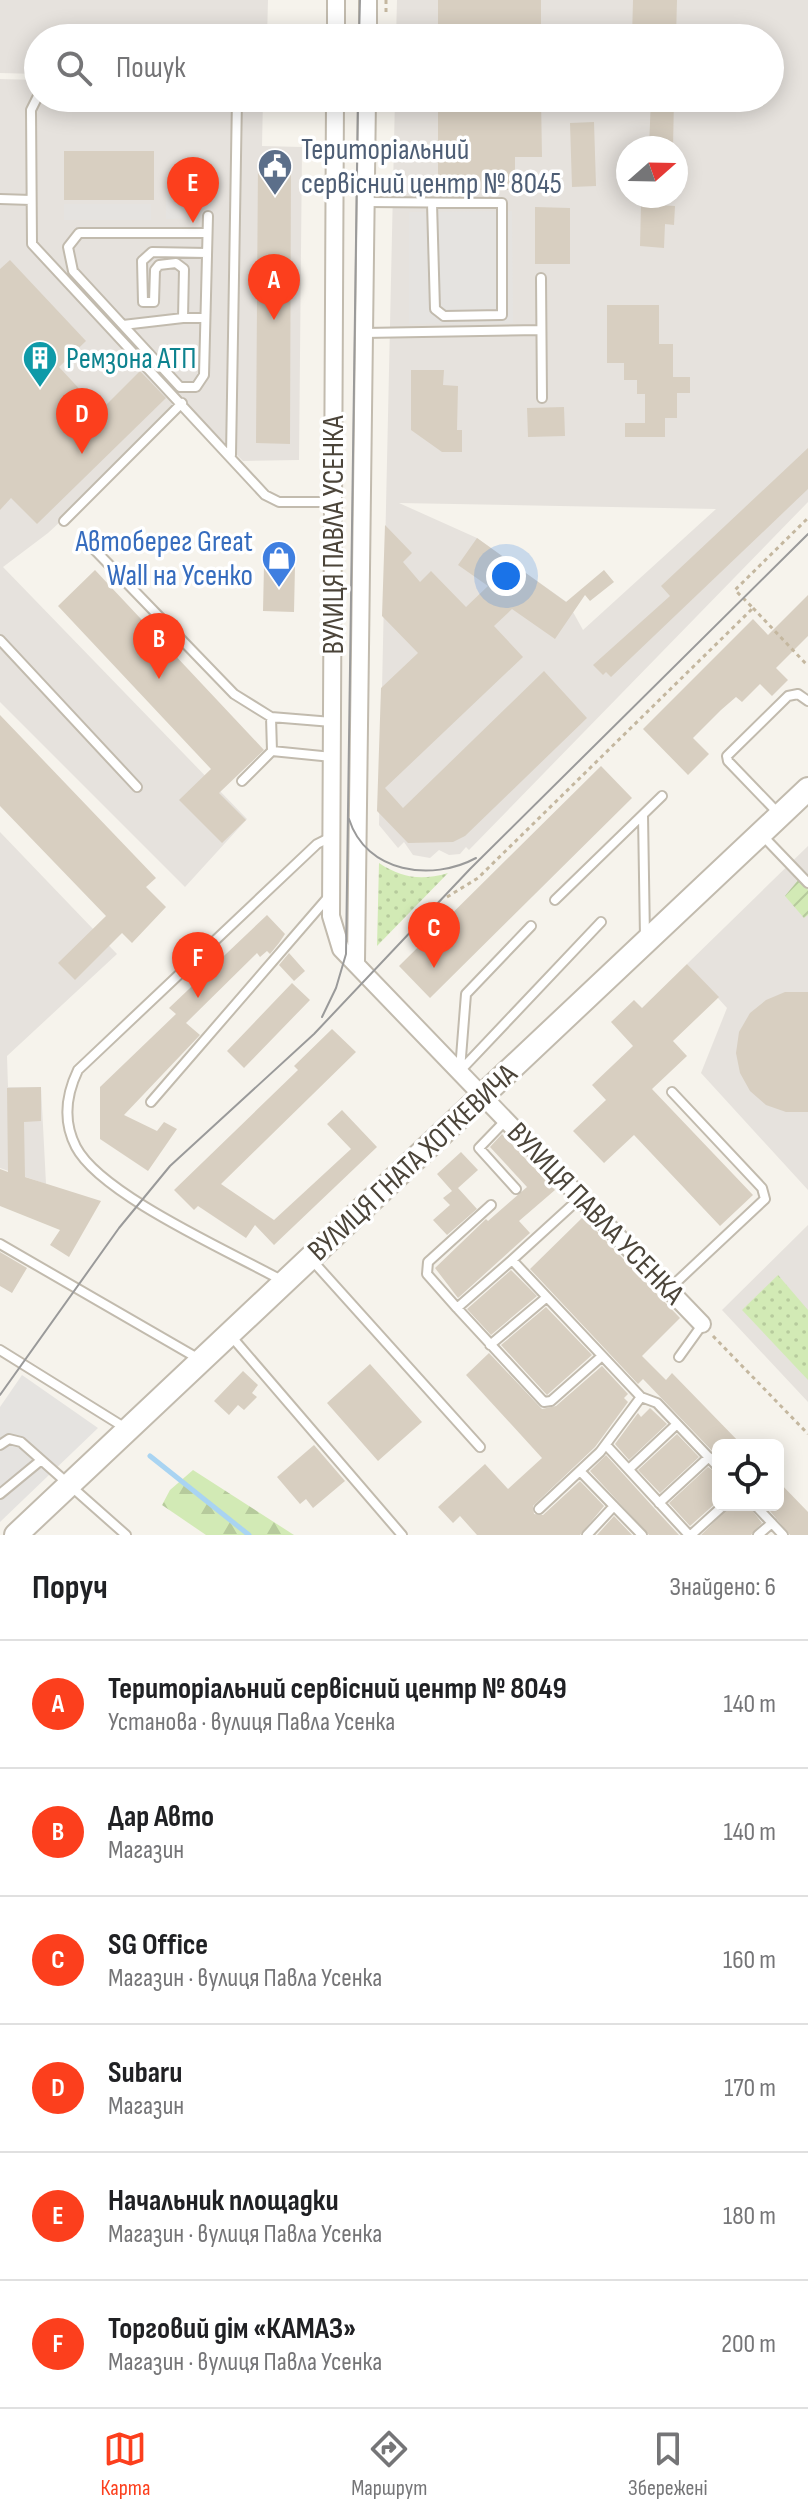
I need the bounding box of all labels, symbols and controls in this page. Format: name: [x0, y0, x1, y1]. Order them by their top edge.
search box: [24, 24, 784, 112]
icon: search: [52, 46, 96, 90]
text: Пошук: [116, 50, 186, 86]
place label: Територіальний сервісний центр № 8045: [301, 132, 562, 202]
north arrow: [616, 136, 688, 208]
public building icon: Територіальний сервісний центр № 8045: [256, 147, 294, 197]
pin: E: [167, 157, 219, 223]
pin: A: [248, 254, 300, 320]
building icon: Ремзона АТП: [21, 339, 59, 389]
place label: Ремзона АТП: [66, 341, 197, 377]
pin: D: [56, 388, 108, 454]
street label: ВУЛИЦЯ ПАВЛА УСЕНКА: [316, 415, 352, 655]
place label: Автоберег Great Wall на Усенко: [74, 524, 253, 594]
shop icon: Автоберег Great Wall на Усенко: [260, 539, 298, 589]
your location: [486, 556, 526, 596]
pin: B: [133, 613, 185, 679]
pin: C: [408, 902, 460, 968]
pin: F: [172, 932, 224, 998]
street label: ВУЛИЦЯ ГНАТА ХОТКЕВИЧА: [301, 1056, 525, 1269]
street label: ВУЛИЦЯ ПАВЛА УСЕНКА: [499, 1115, 691, 1312]
map controls: [712, 1439, 784, 1511]
button: locate: [712, 1439, 784, 1511]
text: Поруч: [32, 1567, 108, 1608]
text: Знайдено: 6: [670, 1572, 776, 1603]
text: Територіальний сервісний центр № 8049: [108, 1671, 567, 1707]
text: A: [52, 1689, 64, 1720]
text: 140 m: [724, 1689, 776, 1720]
text: Установа · вулиця Павла Усенка: [108, 1707, 395, 1738]
text: Дар Авто: [108, 1799, 214, 1835]
text: B: [52, 1817, 64, 1848]
text: 140 m: [724, 1817, 776, 1848]
text: Магазин: [108, 1835, 184, 1866]
text: SG Office: [108, 1927, 208, 1963]
text: C: [51, 1945, 65, 1976]
text: 160 m: [723, 1945, 776, 1976]
text: Магазин · вулиця Павла Усенка: [108, 1963, 382, 1994]
text: Subaru: [108, 2055, 182, 2091]
text: D: [51, 2073, 65, 2104]
text: 170 m: [724, 2073, 776, 2104]
text: Магазин: [108, 2091, 184, 2122]
text: Начальник площадки: [108, 2183, 339, 2219]
text: E: [52, 2201, 64, 2232]
text: 180 m: [723, 2201, 776, 2232]
text: Магазин · вулиця Павла Усенка: [108, 2219, 382, 2250]
text: Торговий дім «КАМАЗ»: [108, 2311, 356, 2347]
text: F: [53, 2329, 63, 2360]
text: 200 m: [721, 2329, 776, 2360]
text: Магазин · вулиця Павла Усенка: [108, 2347, 382, 2378]
tab: Карта: [100, 2427, 150, 2502]
tab: Маршрут: [351, 2427, 427, 2502]
tab: Збережені: [628, 2427, 708, 2502]

